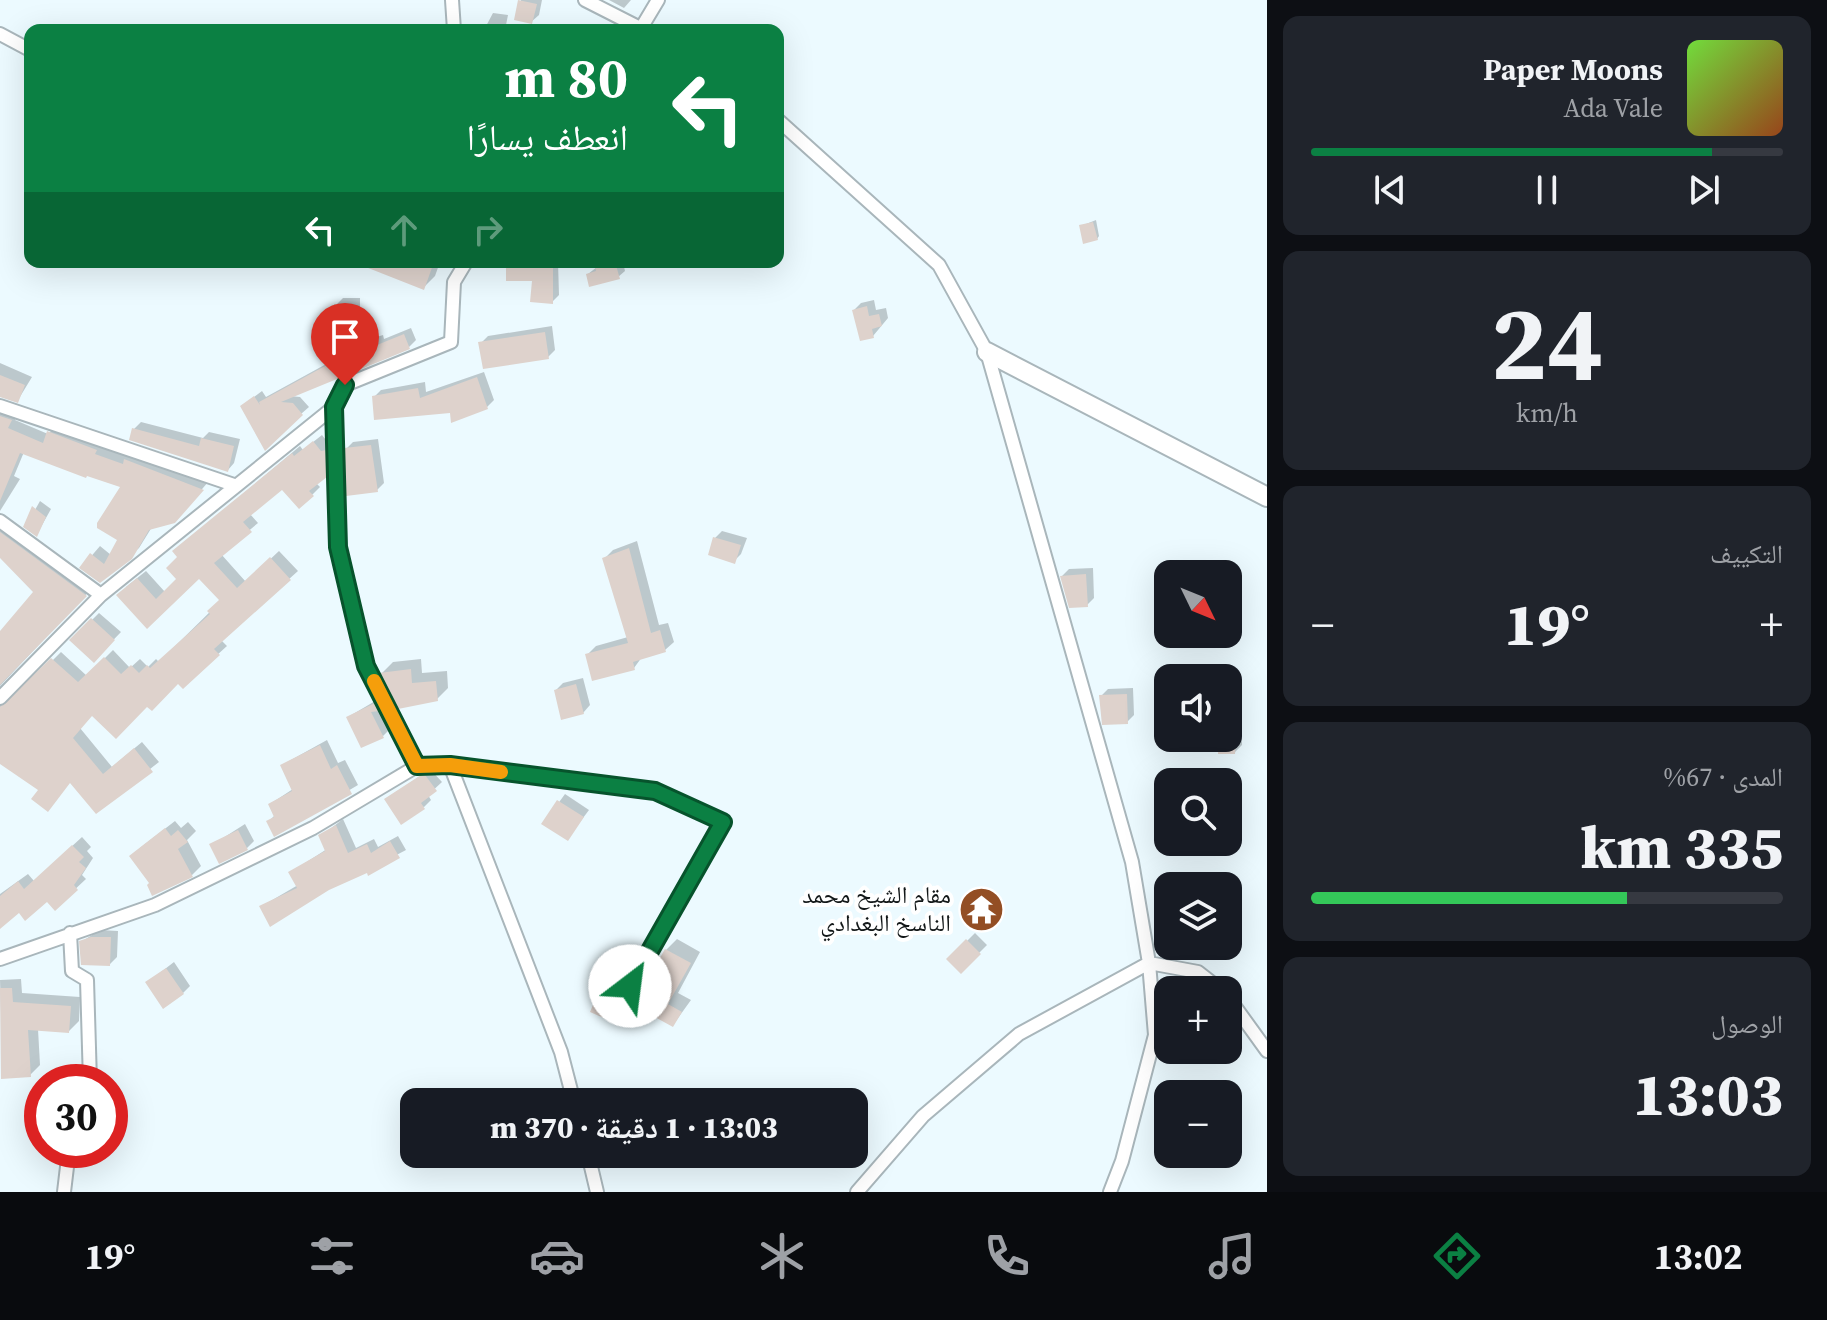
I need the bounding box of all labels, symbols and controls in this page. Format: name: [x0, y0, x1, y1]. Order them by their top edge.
text: 80 m: [505, 39, 628, 116]
text: Paper Moons: [1483, 49, 1663, 90]
icon: left: [656, 56, 760, 160]
text: Ada Vale: [1564, 90, 1663, 126]
text: انعطف يسارًا: [466, 113, 628, 162]
icon: previous: [1368, 168, 1412, 212]
icon: pause: [1525, 168, 1569, 212]
icon: next: [1682, 168, 1726, 212]
icon: left: [298, 208, 342, 252]
icon: ahead: [382, 208, 426, 252]
icon: right: [466, 208, 510, 252]
text: 24: [1491, 271, 1603, 414]
pin: [311, 303, 379, 385]
icon: arrive: [323, 315, 367, 359]
text: km/h: [1516, 395, 1578, 431]
text: التكييف: [1710, 536, 1783, 572]
north arrow: [1154, 560, 1242, 648]
map controls: [1154, 560, 1242, 1168]
text: 19°: [1504, 583, 1590, 665]
text: −: [1311, 594, 1334, 655]
text: +: [1760, 594, 1783, 655]
button: sound: [1154, 664, 1242, 752]
text: المدى · 67%: [1663, 759, 1783, 795]
button: search: [1154, 768, 1242, 856]
text: 335 km: [1580, 806, 1783, 888]
button: layers: [1154, 872, 1242, 960]
place label: مقام الشيخ محمد الناسخ البغدادي: [802, 878, 951, 942]
temple icon: مقام الشيخ محمد الناسخ البغدادي: [958, 885, 1006, 933]
position arrow: [588, 944, 672, 1028]
button: +: [1154, 976, 1242, 1064]
text: الوصول: [1711, 1006, 1783, 1042]
text: 13:03: [1633, 1053, 1783, 1135]
speed limit sign: 30: [24, 1064, 128, 1168]
button: −: [1154, 1080, 1242, 1168]
text: 13:03 · 1 دقيقة · 370 m: [490, 1107, 778, 1148]
icon: filters: [304, 1228, 360, 1284]
icon: car: [529, 1228, 585, 1284]
icon: climate: [754, 1228, 810, 1284]
icon: phone: [979, 1228, 1035, 1284]
icon: music: [1204, 1228, 1260, 1284]
icon: directions: [1429, 1228, 1485, 1284]
text: 19°: [85, 1232, 135, 1281]
text: 13:02: [1654, 1232, 1743, 1281]

